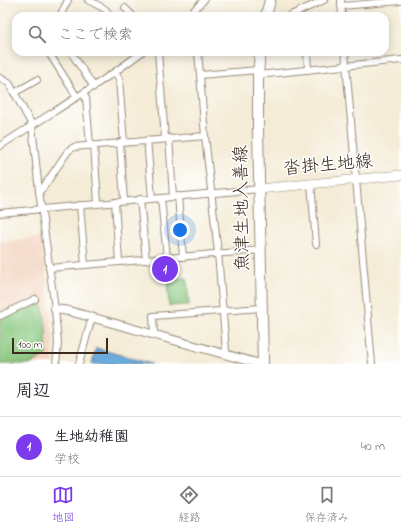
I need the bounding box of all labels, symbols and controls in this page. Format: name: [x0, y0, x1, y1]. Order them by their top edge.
search box: [12, 12, 389, 56]
icon: search: [26, 23, 48, 45]
text: ここで検索: [58, 24, 133, 46]
street label: 魚津生地入善線: [229, 145, 257, 271]
street label: 沓掛生地線: [282, 149, 374, 183]
your location: [170, 220, 190, 240]
pin: 1: [152, 254, 178, 284]
scale bar: [12, 336, 108, 355]
text: 100 m: [18, 337, 42, 353]
text: 周辺: [16, 379, 50, 404]
text: 生地幼稚園: [54, 426, 129, 448]
text: 1: [27, 437, 31, 456]
text: 40 m: [361, 437, 385, 456]
text: 学校: [54, 450, 80, 469]
tab: 地図: [52, 484, 74, 526]
tab: 経路: [178, 484, 200, 526]
tab: 保存済み: [305, 484, 349, 526]

